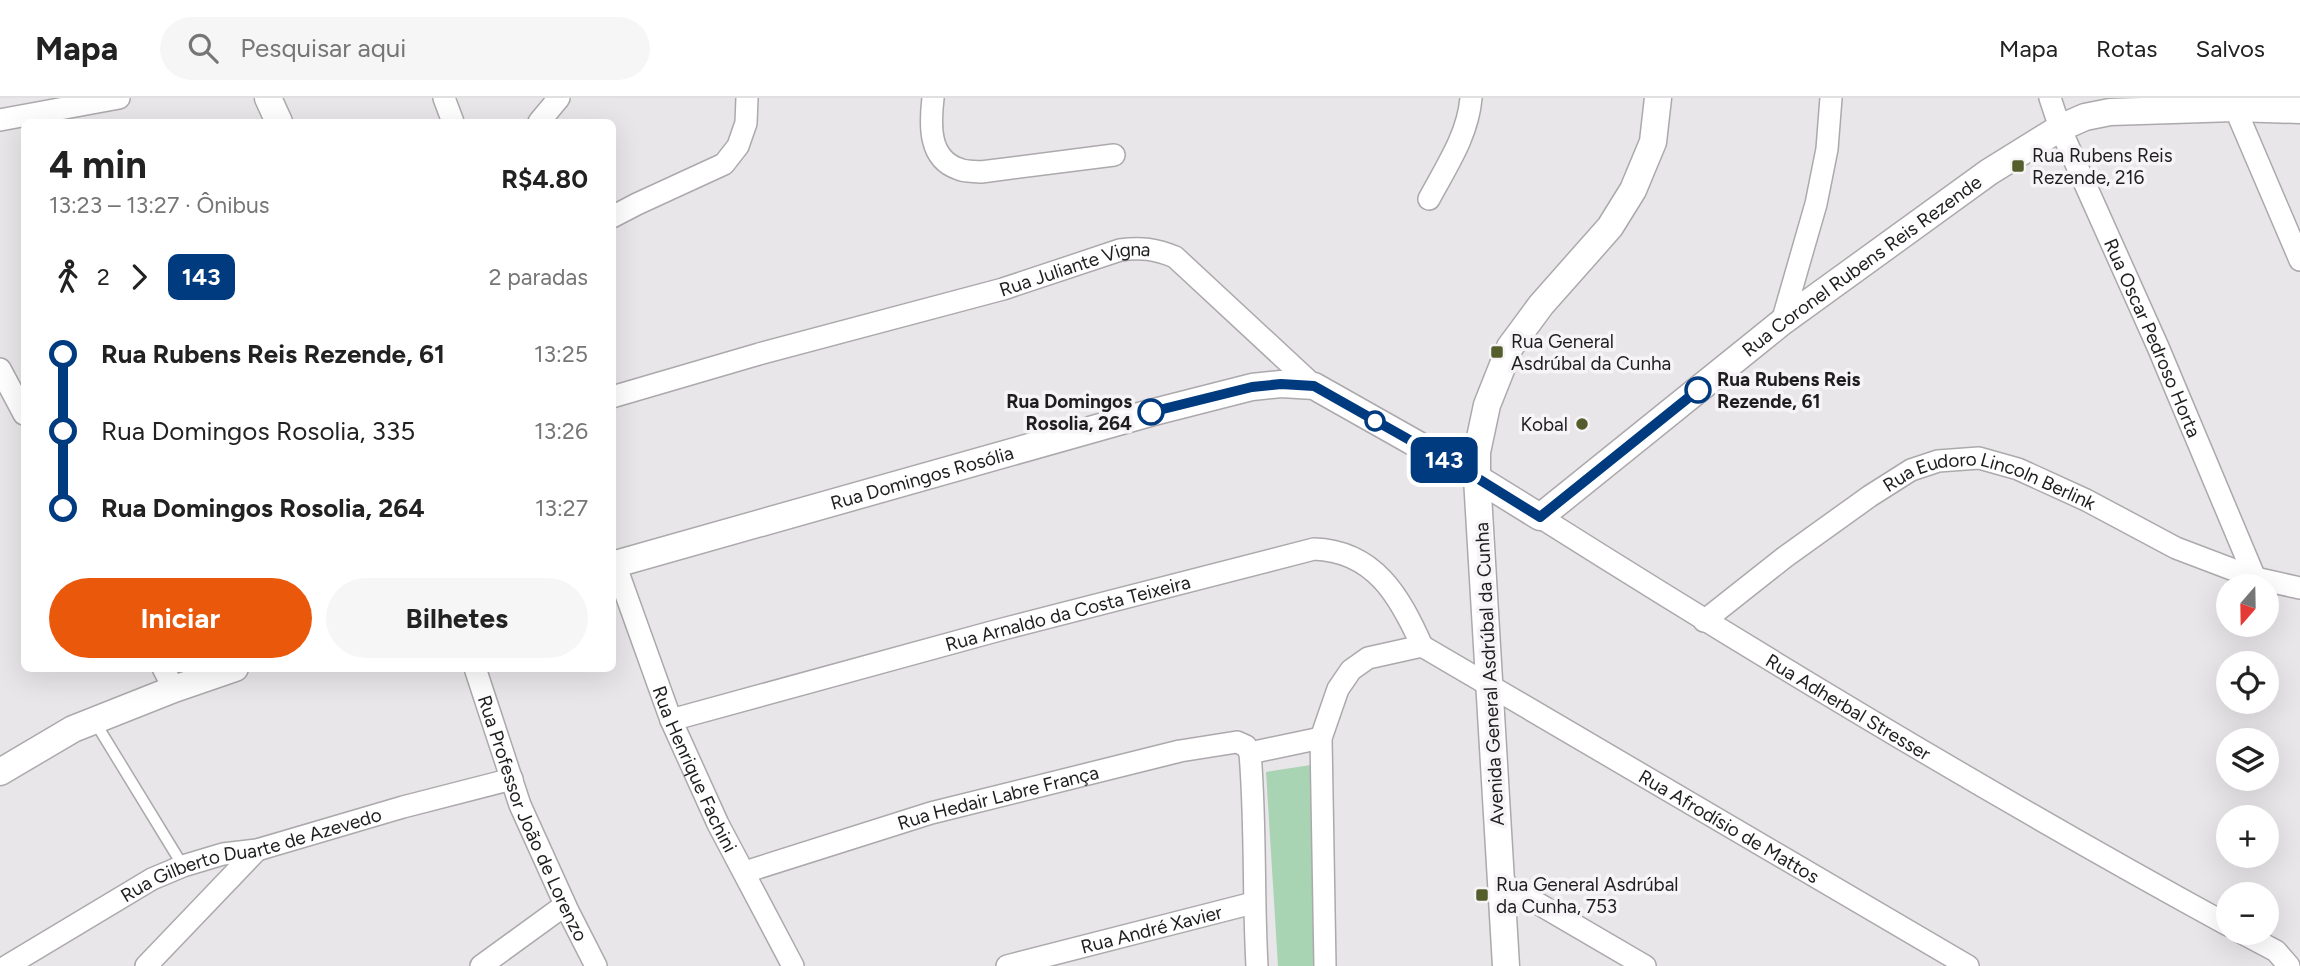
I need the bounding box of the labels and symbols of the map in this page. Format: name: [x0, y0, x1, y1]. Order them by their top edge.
place label: Rua Rubens Reis Rezende, 216: [2032, 144, 2173, 189]
marker: Rua Rubens Reis Rezende, 216: [2010, 158, 2026, 174]
street label: Rua Coronel Rubens Reis Rezende: [1737, 170, 1986, 362]
street label: Rua Oscar Pedroso Horta: [2099, 235, 2206, 441]
street label: Rua Juliante Vigna: [996, 238, 1152, 301]
place label: Rua General Asdrúbal da Cunha: [1511, 330, 1671, 375]
marker: Rua General Asdrúbal da Cunha: [1489, 344, 1505, 360]
place label: Rua Rubens Reis Rezende, 61: [1717, 368, 1861, 413]
marker: Rua Rubens Reis Rezende, 61: [1685, 377, 1711, 403]
place label: Rua Domingos Rosolia, 264: [1006, 390, 1132, 435]
marker: Rua Domingos Rosolia, 264: [1138, 399, 1164, 425]
unlabelled marker: [1365, 411, 1385, 431]
place label: Kobal: [1521, 413, 1568, 436]
marker: Kobal: [1574, 416, 1590, 432]
line badge: 143: [1404, 437, 1484, 483]
street label: Rua Domingos Rosólia: [828, 441, 1016, 515]
street label: Rua Eudoro Lincoln Berlink: [1879, 447, 2100, 515]
street label: Avenida General Asdrúbal da Cunha: [1470, 521, 1509, 827]
street label: Rua Arnaldo da Costa Teixeira: [943, 570, 1193, 656]
north arrow: [2216, 574, 2278, 637]
street label: Rua Adherbal Stresser: [1761, 649, 1935, 766]
street label: Rua Henrique Fachini: [648, 683, 742, 856]
street label: Rua Professor João de Lorenzo: [473, 692, 592, 945]
street label: Rua Hedair Labre França: [895, 761, 1101, 835]
street label: Rua Afrodísio de Mattos: [1635, 765, 1823, 888]
street label: Rua Gilberto Duarte de Azevedo: [116, 803, 384, 907]
place label: Rua General Asdrúbal da Cunha, 753: [1496, 873, 1679, 918]
marker: Rua General Asdrúbal da Cunha, 753: [1474, 887, 1490, 903]
street label: Rua André Xavier: [1078, 900, 1225, 959]

